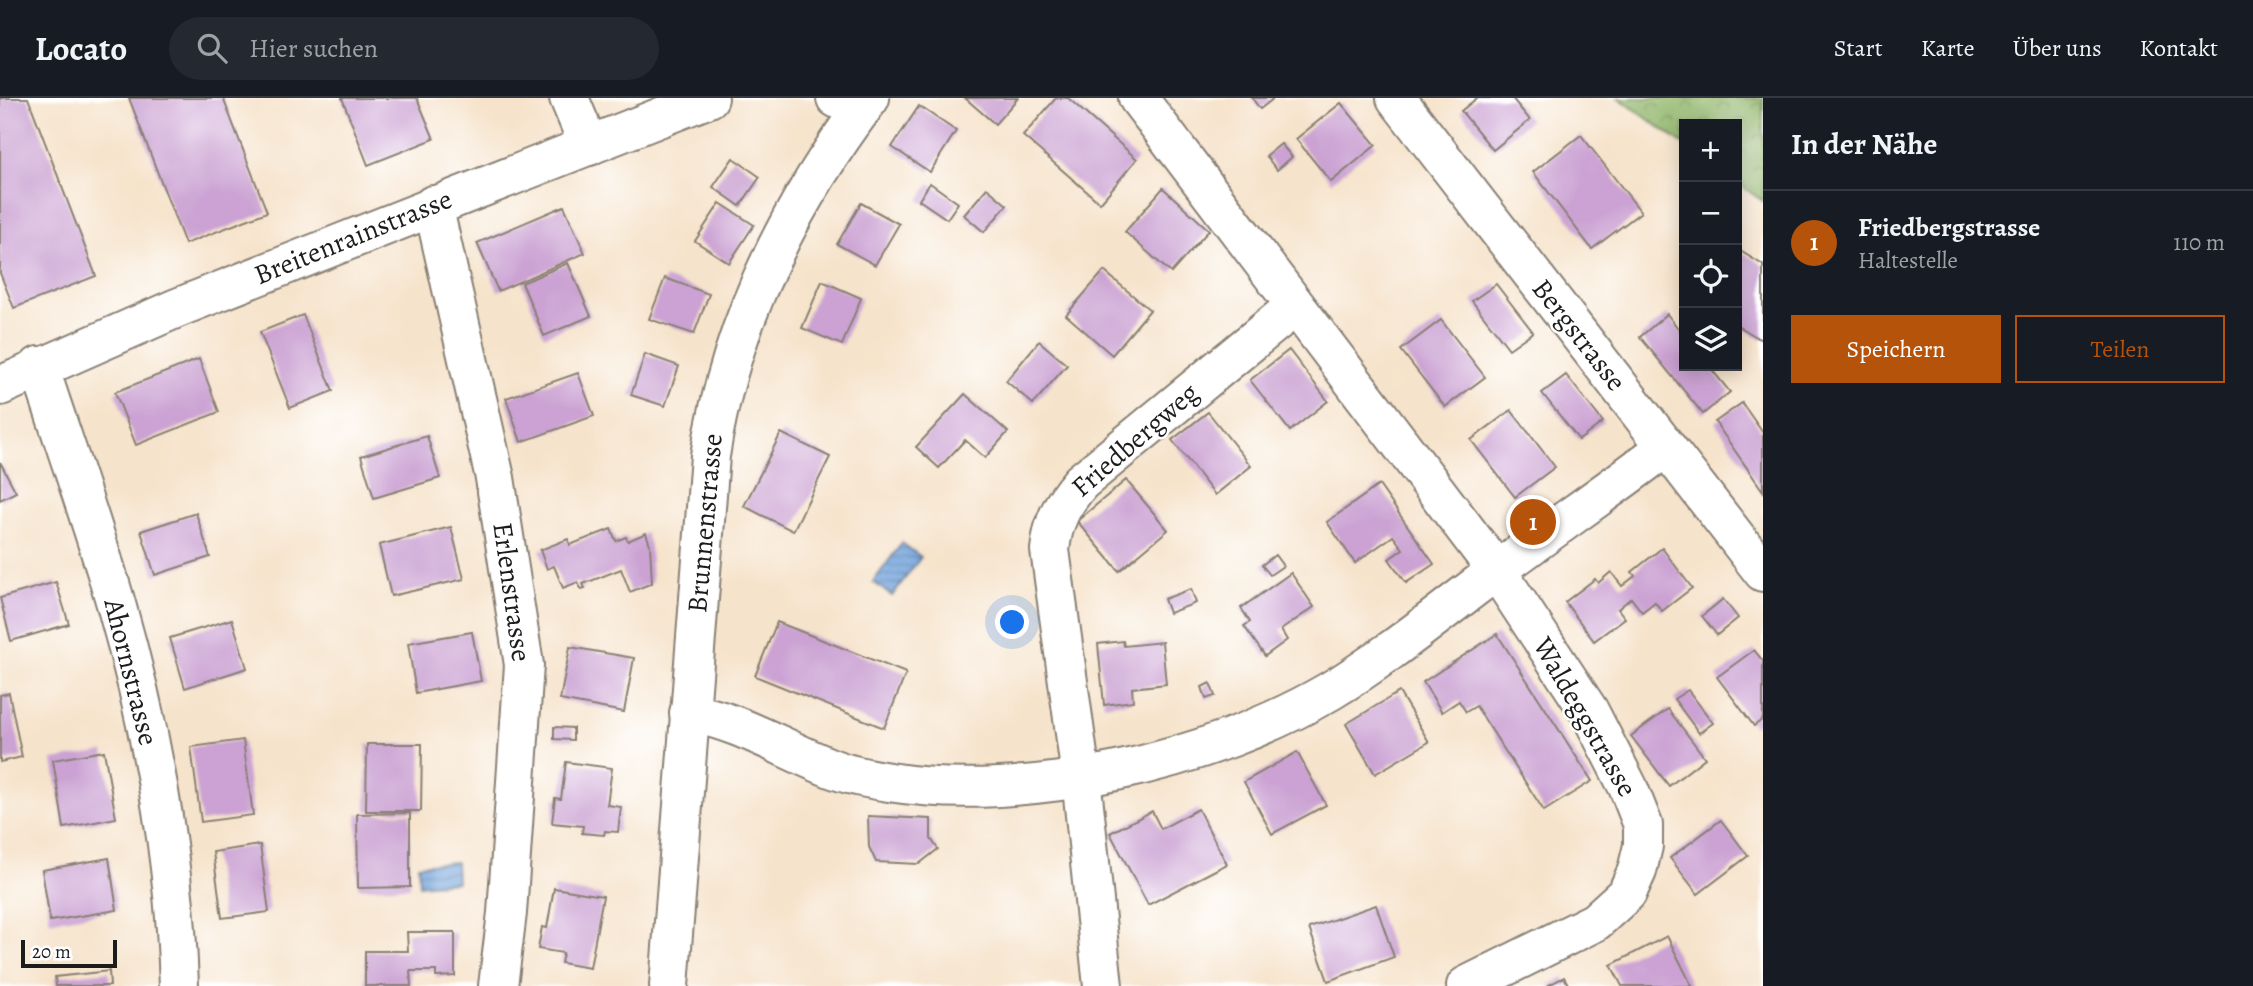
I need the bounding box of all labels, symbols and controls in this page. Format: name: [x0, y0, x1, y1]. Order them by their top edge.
search box: [169, 17, 659, 80]
text: Locato: [35, 26, 127, 71]
icon: search: [193, 29, 231, 67]
text: Hier suchen: [249, 31, 378, 66]
text: Start: [1834, 32, 1883, 64]
text: Karte: [1921, 32, 1975, 64]
text: Über uns: [2013, 32, 2102, 64]
text: Kontakt: [2140, 32, 2218, 64]
map controls: [1679, 119, 1742, 371]
button: +: [1679, 119, 1742, 182]
text: In der Nähe: [1791, 124, 1937, 164]
street label: Breitenrainstrasse: [248, 180, 458, 294]
button: −: [1679, 182, 1742, 245]
text: Friedbergstrasse: [1858, 210, 2040, 245]
text: 1: [1810, 227, 1818, 258]
text: 110 m: [2173, 227, 2225, 258]
button: locate: [1679, 245, 1742, 308]
text: Haltestelle: [1858, 245, 1958, 276]
street label: Bergstrasse: [1523, 271, 1635, 399]
button: layers: [1679, 308, 1742, 371]
button: Speichern: [1791, 315, 2001, 383]
button: Teilen: [2015, 315, 2225, 383]
street label: Friedbergweg: [1063, 374, 1207, 506]
street label: Brunnenstrasse: [678, 432, 732, 614]
pin: 1: [1510, 496, 1556, 548]
street label: Erlenstrasse: [483, 520, 541, 664]
street label: Ahornstrasse: [94, 594, 168, 749]
your location: [995, 605, 1029, 639]
street label: Waldeggstrasse: [1524, 629, 1646, 804]
scale bar: [21, 937, 117, 969]
text: 20 m: [32, 939, 71, 965]

